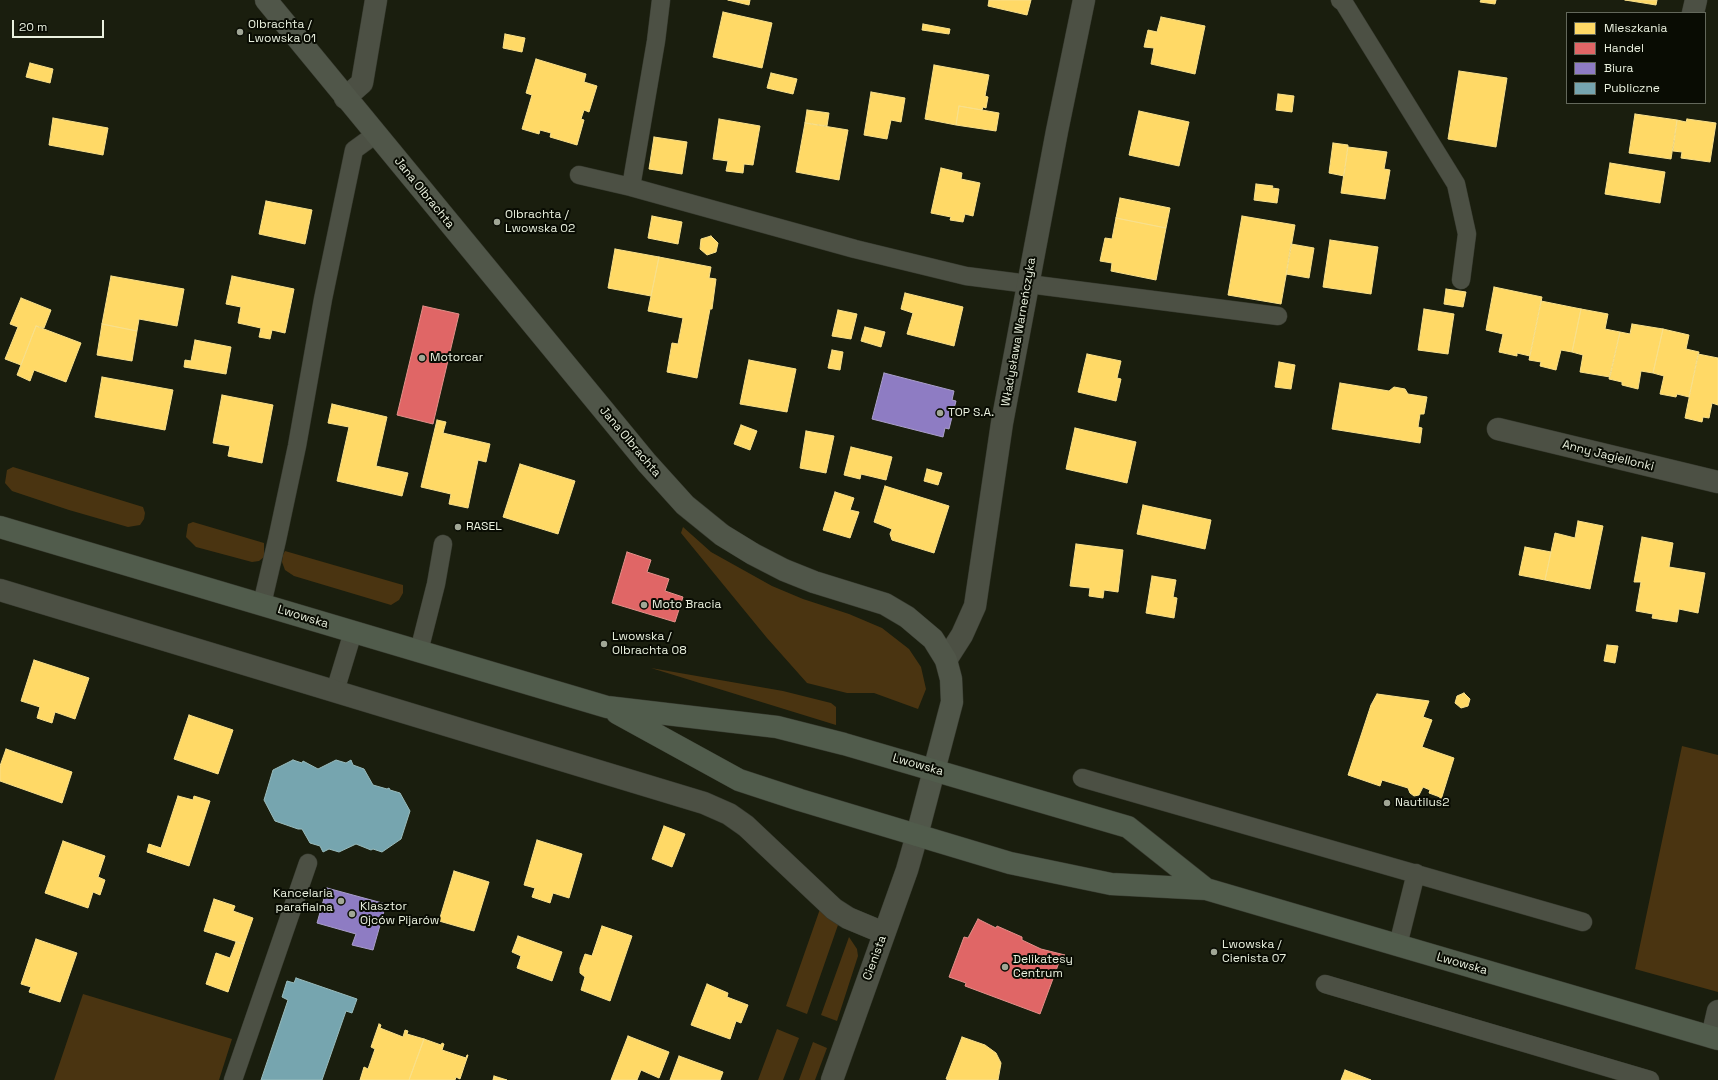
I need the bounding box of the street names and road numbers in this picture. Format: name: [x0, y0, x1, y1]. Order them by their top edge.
street label: Jana Olbrachta: [391, 154, 457, 232]
street label: Władysława Warneńczyka: [999, 256, 1039, 408]
street label: Jana Olbrachta: [596, 404, 664, 480]
street label: Anny Jagiellonki: [1561, 438, 1655, 474]
street label: Lwowska: [276, 602, 330, 632]
street label: Lwowska: [891, 751, 945, 779]
street label: Cienista: [860, 934, 890, 982]
street label: Lwowska: [1435, 950, 1489, 978]

